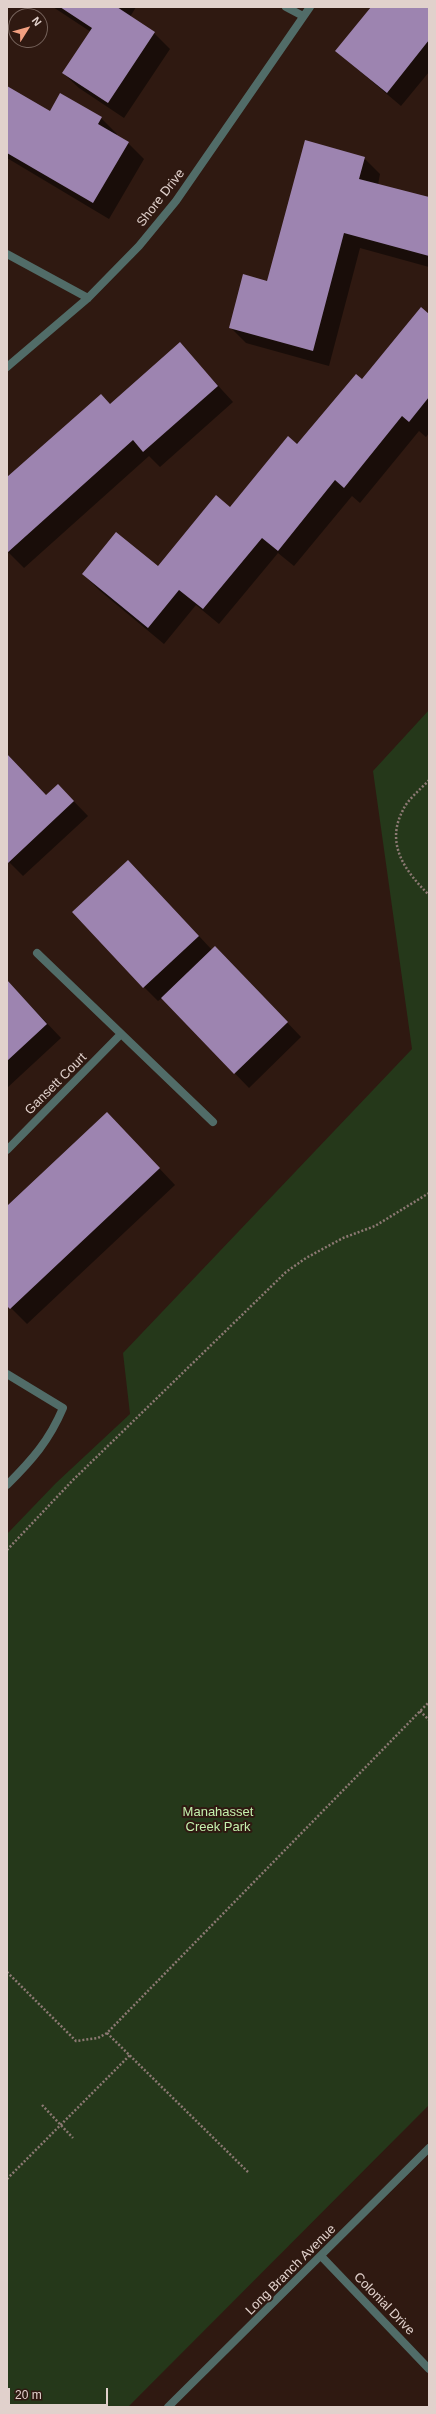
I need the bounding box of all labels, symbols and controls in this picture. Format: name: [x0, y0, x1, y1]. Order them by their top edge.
north arrow: [8, 8, 48, 48]
text: N: [30, 15, 44, 28]
street label: Shore Drive: [134, 166, 188, 230]
street label: Gansett Court: [22, 1050, 90, 1118]
park label: Manahasset Creek Park: [183, 1804, 253, 1835]
street label: Long Branch Avenue: [243, 2222, 339, 2318]
street label: Colonial Drive: [350, 2269, 418, 2339]
scale bar: [10, 2380, 110, 2406]
text: 20 m: [15, 2388, 42, 2402]

